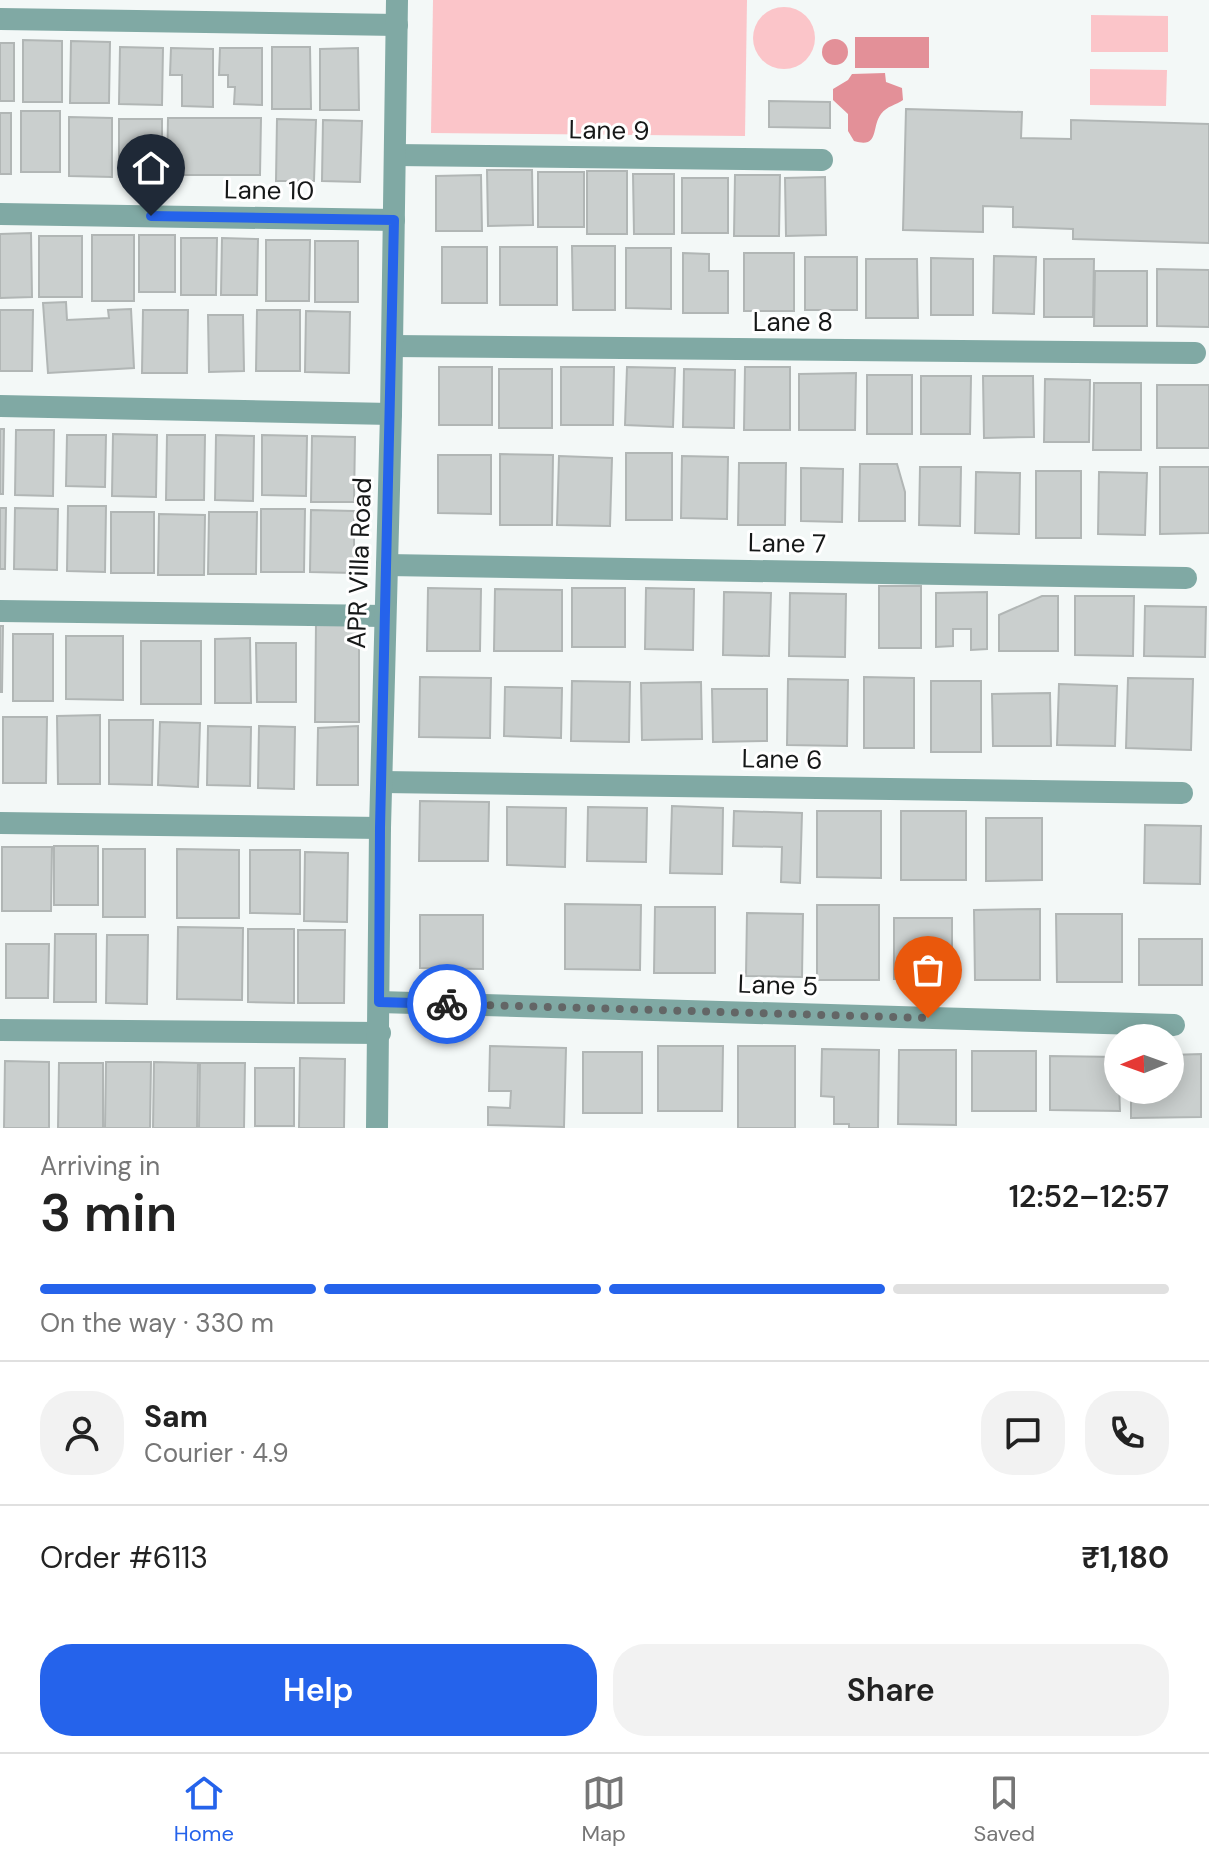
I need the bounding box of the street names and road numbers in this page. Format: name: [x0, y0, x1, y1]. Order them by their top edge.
street label: Lane 9: [568, 112, 650, 148]
street label: Lane 10: [224, 172, 314, 208]
street label: Lane 8: [753, 305, 833, 339]
street label: APR Villa Road: [339, 477, 379, 649]
street label: Lane 7: [748, 525, 826, 561]
street label: Lane 6: [741, 741, 823, 777]
street label: Lane 5: [737, 967, 819, 1003]

